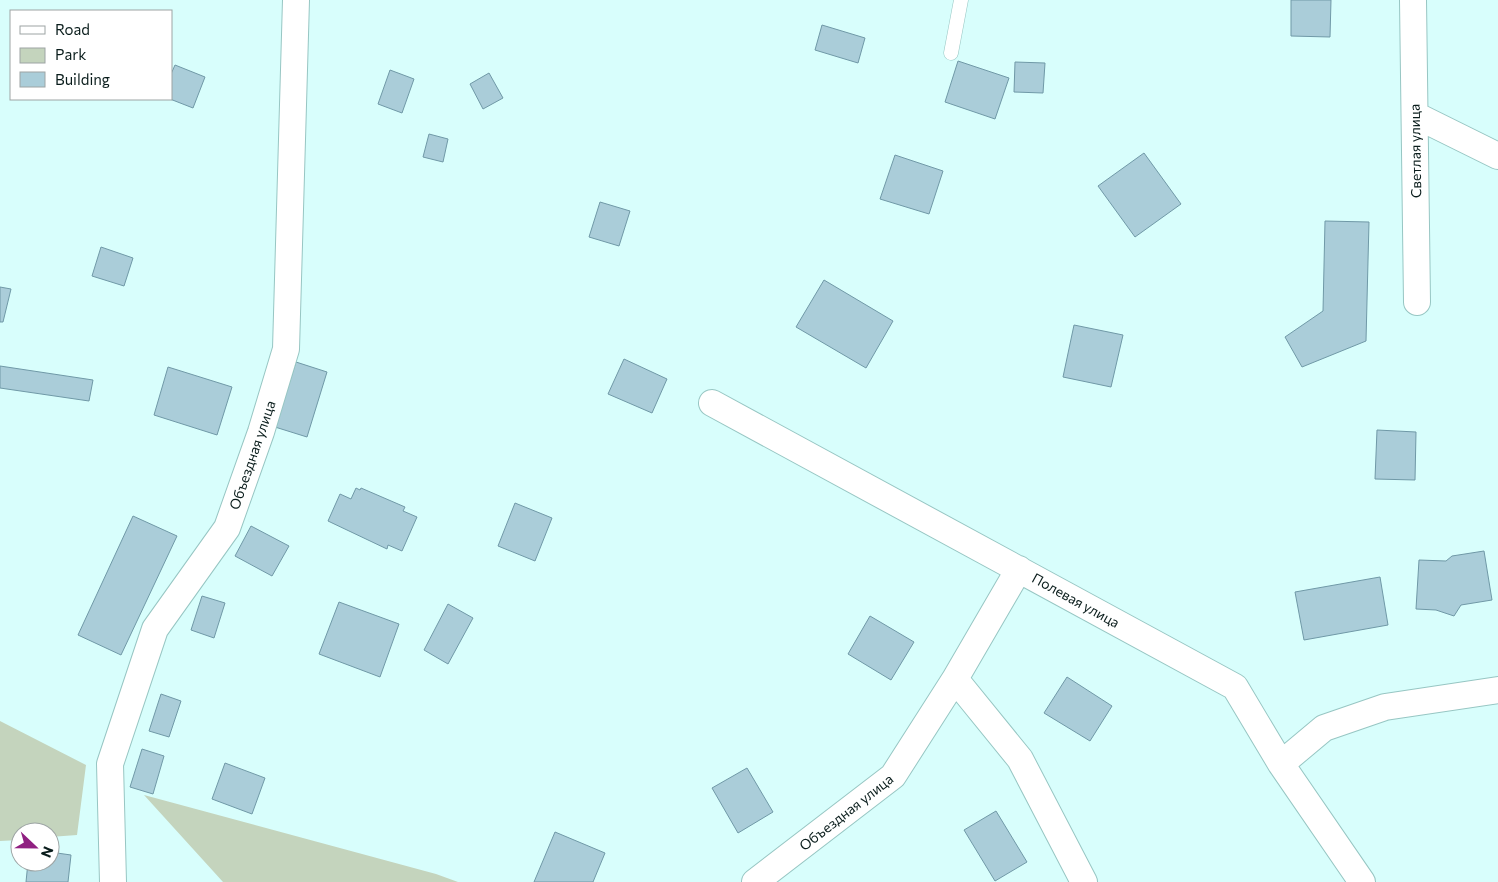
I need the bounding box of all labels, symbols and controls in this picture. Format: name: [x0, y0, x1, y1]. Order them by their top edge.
legend: [10, 10, 172, 100]
text: Road: [55, 20, 90, 38]
text: Park: [55, 45, 86, 63]
text: Building: [55, 70, 110, 88]
street label: Светлая улица: [1406, 104, 1424, 198]
street label: Объездная улица: [225, 398, 279, 512]
street label: Полевая улица: [1029, 569, 1123, 631]
street label: Объездная улица: [796, 770, 896, 854]
north arrow: [10, 822, 60, 872]
text: N: [38, 844, 57, 860]

